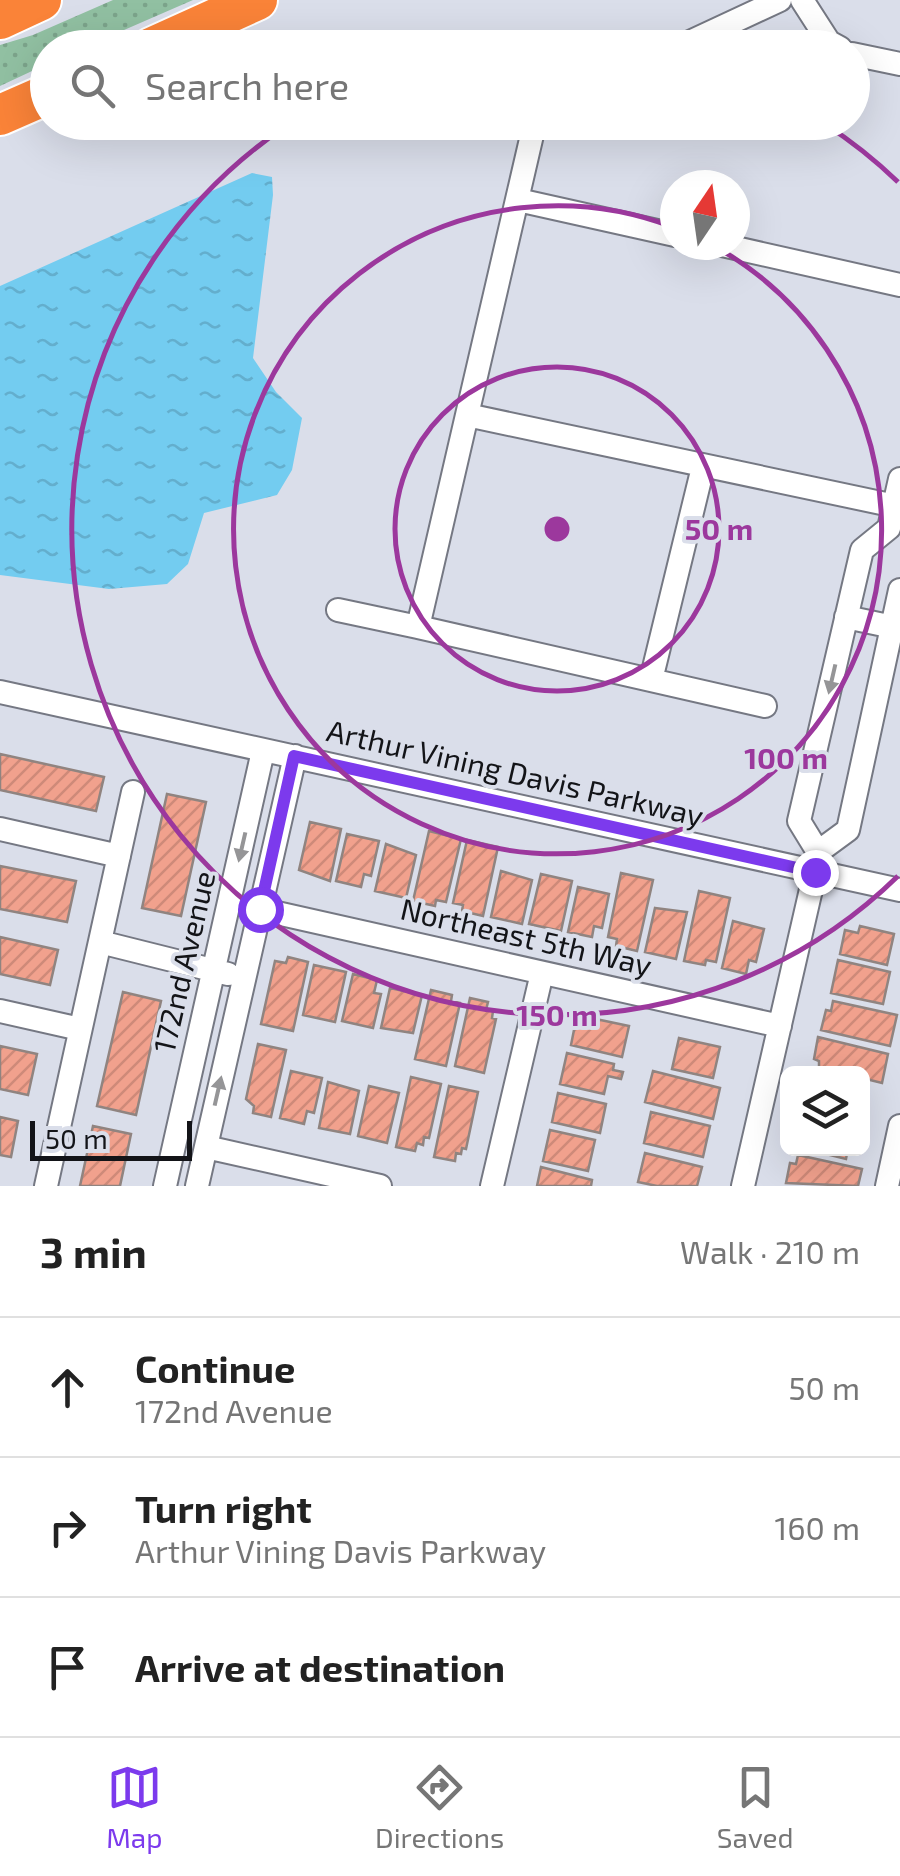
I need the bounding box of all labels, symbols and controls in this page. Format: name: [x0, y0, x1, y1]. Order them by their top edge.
search box: [30, 30, 870, 140]
icon: search: [65, 58, 120, 113]
text: Search here: [145, 62, 349, 108]
north arrow: [660, 170, 750, 260]
text: 50 m: [685, 510, 753, 546]
centre of rings: [539, 511, 575, 547]
one-way arrow: [823, 664, 839, 695]
street label: Arthur Vining Davis Parkway: [324, 711, 707, 833]
text: 100 m: [744, 739, 828, 775]
one-way arrow: [234, 832, 249, 863]
route end: [793, 850, 839, 896]
street label: 172nd Avenue: [145, 867, 221, 1056]
route start: [238, 887, 284, 933]
street label: Northeast 5th Way: [397, 890, 656, 982]
text: 150 m: [516, 996, 598, 1032]
map controls: [780, 1066, 870, 1156]
button: layers: [780, 1066, 870, 1156]
one-way arrow: [211, 1075, 227, 1106]
scale bar: [30, 1116, 192, 1160]
text: 50 m: [45, 1121, 108, 1155]
text: 3 min: [40, 1226, 147, 1276]
text: Walk · 210 m: [680, 1232, 860, 1270]
text: Continue: [135, 1345, 295, 1391]
icon: ahead: [40, 1360, 95, 1415]
text: 50 m: [788, 1368, 860, 1406]
text: 172nd Avenue: [135, 1391, 333, 1429]
text: Turn right: [135, 1485, 312, 1531]
icon: right: [40, 1500, 95, 1555]
text: 160 m: [774, 1508, 860, 1546]
text: Arthur Vining Davis Parkway: [135, 1531, 546, 1569]
icon: arrive: [40, 1640, 95, 1695]
text: Arrive at destination: [135, 1644, 505, 1690]
tab: Map: [106, 1760, 162, 1854]
tab: Directions: [375, 1760, 504, 1854]
tab: Saved: [717, 1760, 794, 1854]

